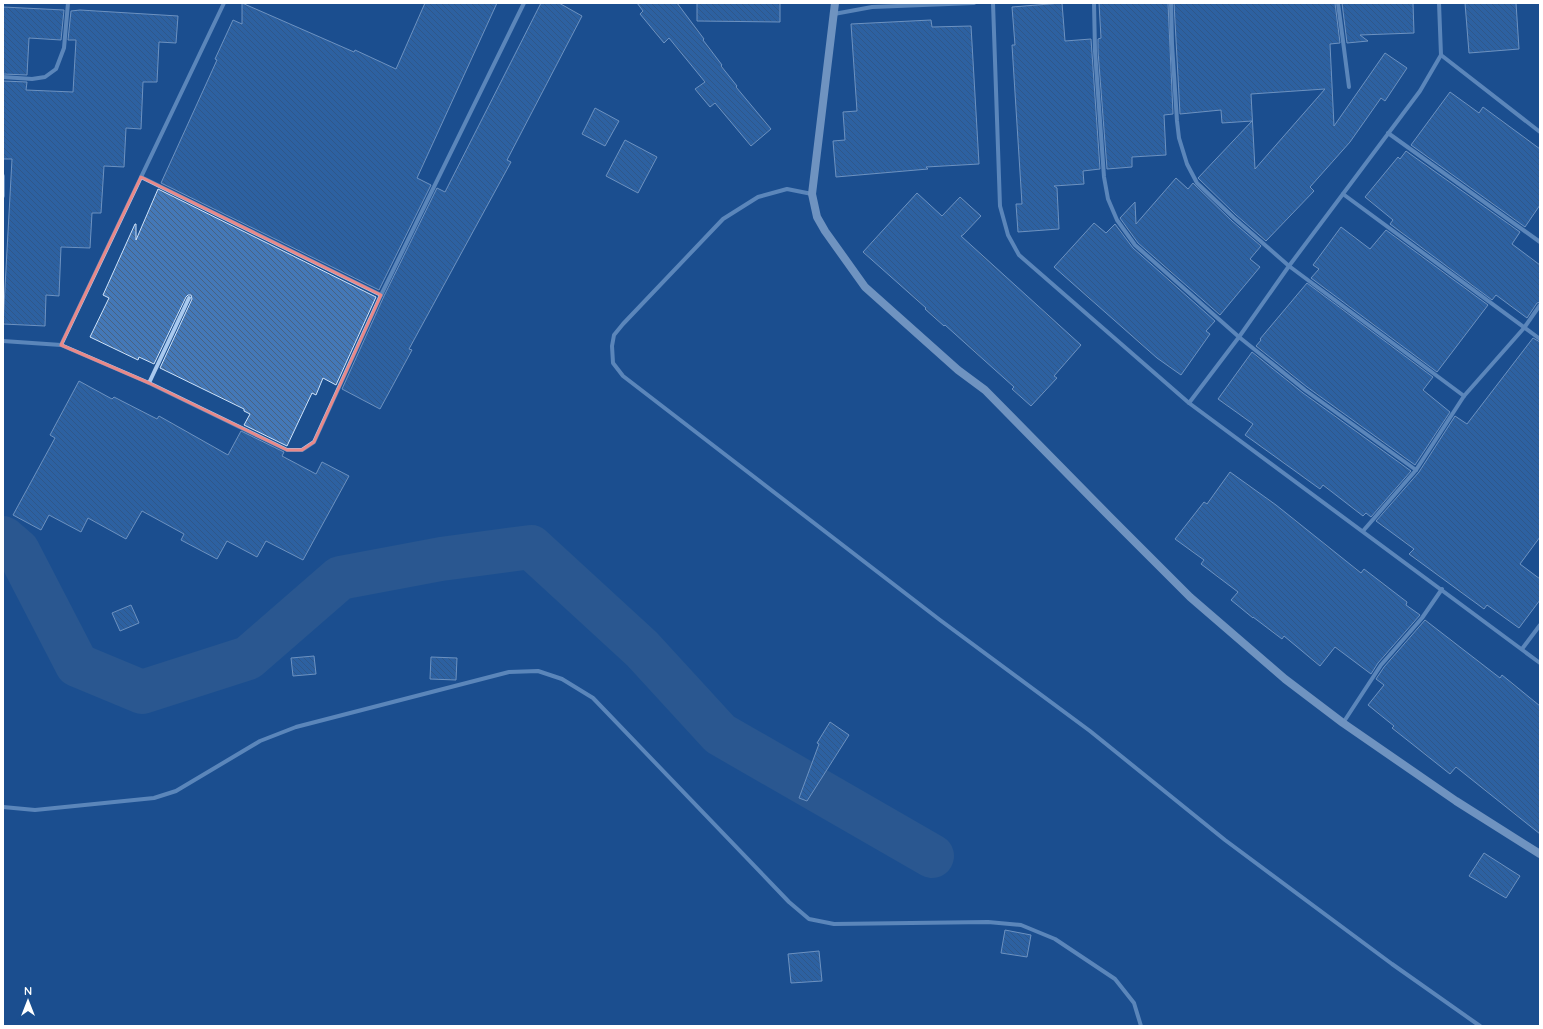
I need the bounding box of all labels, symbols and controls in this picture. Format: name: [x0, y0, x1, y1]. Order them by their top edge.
north arrow: [8, 981, 48, 1021]
text: N: [24, 984, 32, 998]

